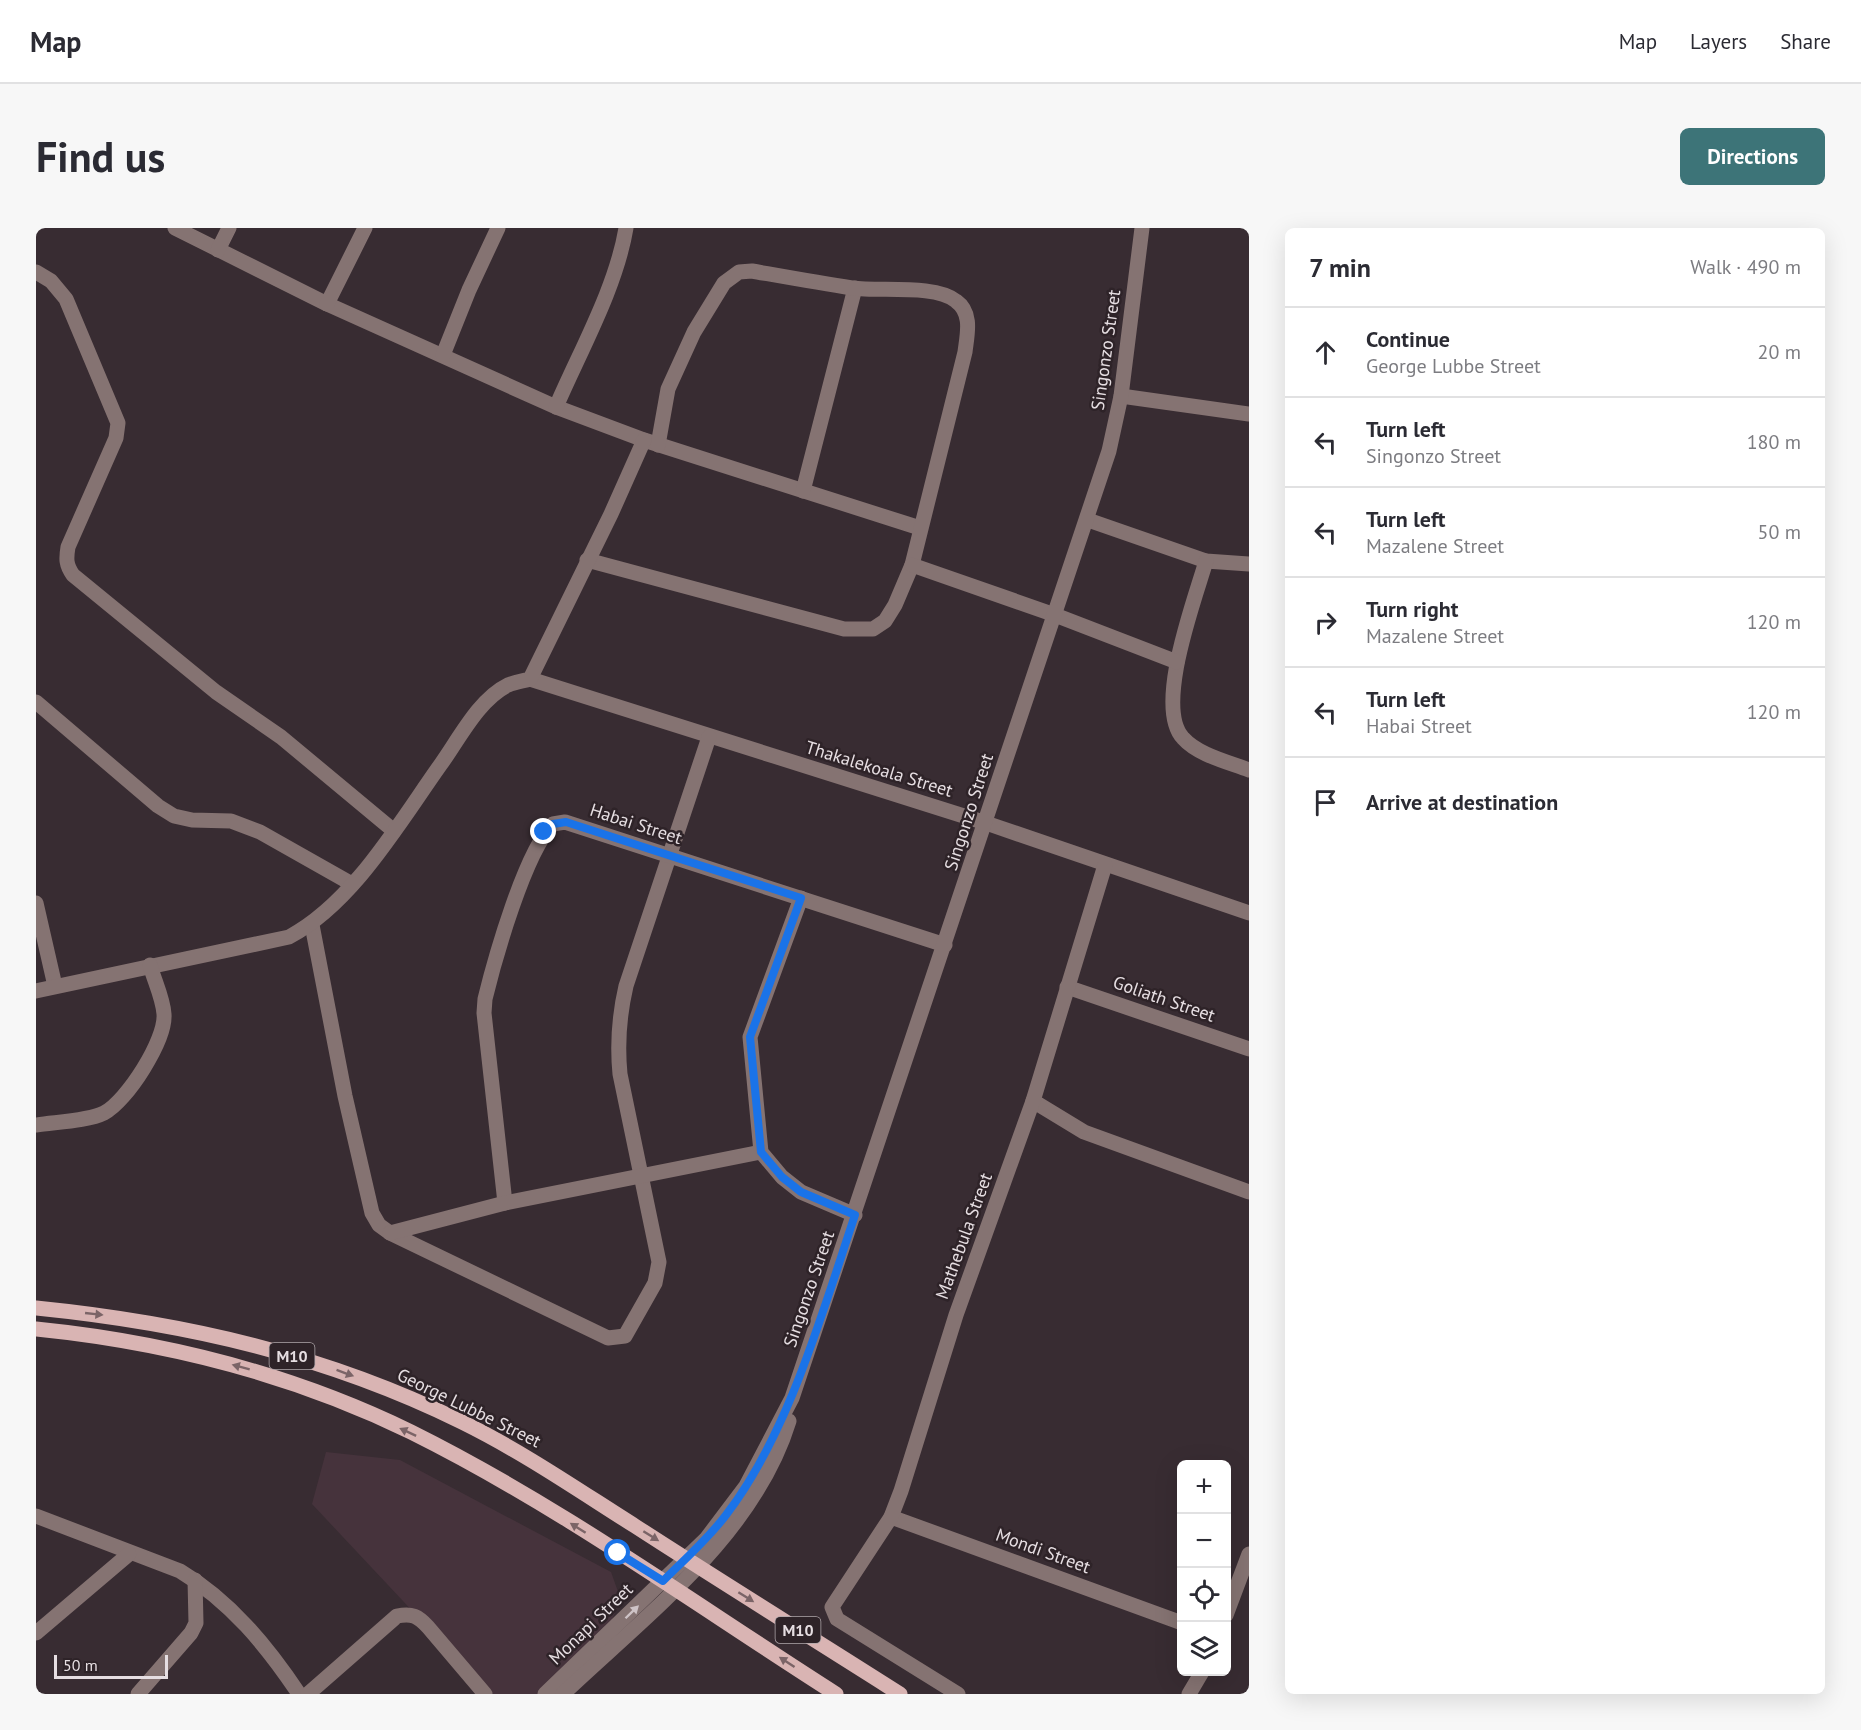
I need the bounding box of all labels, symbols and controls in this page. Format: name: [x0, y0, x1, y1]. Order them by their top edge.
text: Map: [30, 23, 81, 60]
text: Map: [1619, 28, 1657, 55]
text: Layers: [1690, 28, 1747, 55]
text: Share: [1780, 28, 1831, 55]
button: Directions: [1680, 128, 1825, 185]
text: Find us: [36, 129, 165, 184]
text: 7 min: [1309, 251, 1371, 284]
text: Walk · 490 m: [1690, 254, 1801, 280]
street label: Singonzo Street: [1086, 288, 1125, 412]
text: Continue: [1366, 325, 1450, 353]
icon: ahead: [1309, 336, 1342, 369]
text: 20 m: [1758, 339, 1801, 365]
text: George Lubbe Street: [1366, 353, 1541, 379]
text: Turn left: [1366, 415, 1446, 443]
icon: left: [1309, 426, 1342, 459]
text: 180 m: [1747, 429, 1801, 455]
text: Singonzo Street: [1366, 443, 1501, 469]
text: Turn left: [1366, 505, 1446, 533]
icon: left: [1309, 516, 1342, 549]
text: 50 m: [1758, 519, 1801, 545]
text: Mazalene Street: [1366, 533, 1504, 559]
text: Turn right: [1366, 595, 1458, 623]
icon: right: [1309, 606, 1342, 639]
text: 120 m: [1747, 609, 1801, 635]
text: Mazalene Street: [1366, 623, 1504, 649]
text: Turn left: [1366, 685, 1446, 713]
icon: left: [1309, 696, 1342, 729]
text: 120 m: [1747, 699, 1801, 725]
text: Habai Street: [1366, 713, 1472, 739]
street label: Thakalekoala Street: [803, 735, 956, 802]
street label: Singonzo Street: [939, 750, 998, 873]
icon: arrive: [1309, 786, 1342, 819]
text: Arrive at destination: [1366, 788, 1558, 816]
street label: Habai Street: [587, 798, 685, 849]
route end: [530, 818, 556, 844]
street label: Goliath Street: [1110, 970, 1218, 1027]
street label: Mathebula Street: [930, 1170, 997, 1302]
street label: Singonzo Street: [778, 1228, 839, 1350]
one-way arrow: [85, 1309, 104, 1319]
road number: M10: [270, 1343, 314, 1369]
one-way arrow: [232, 1362, 250, 1372]
street label: George Lubbe Street: [393, 1363, 545, 1452]
one-way arrow: [336, 1369, 354, 1379]
one-way arrow: [400, 1427, 417, 1436]
map controls: [1177, 1460, 1231, 1676]
button: +: [1177, 1460, 1231, 1514]
button: −: [1177, 1514, 1231, 1568]
one-way arrow: [570, 1522, 586, 1533]
street label: Mondi Street: [993, 1523, 1094, 1578]
one-way arrow: [643, 1530, 659, 1541]
route start: [604, 1539, 630, 1565]
button: locate: [1177, 1568, 1231, 1622]
street label: Monapi Street: [544, 1578, 637, 1669]
one-way arrow: [738, 1591, 754, 1602]
one-way arrow: [625, 1605, 640, 1619]
road number: M10: [776, 1617, 820, 1643]
button: layers: [1177, 1622, 1231, 1676]
scale bar: [54, 1652, 168, 1680]
text: 50 m: [63, 1655, 98, 1675]
one-way arrow: [779, 1657, 795, 1668]

